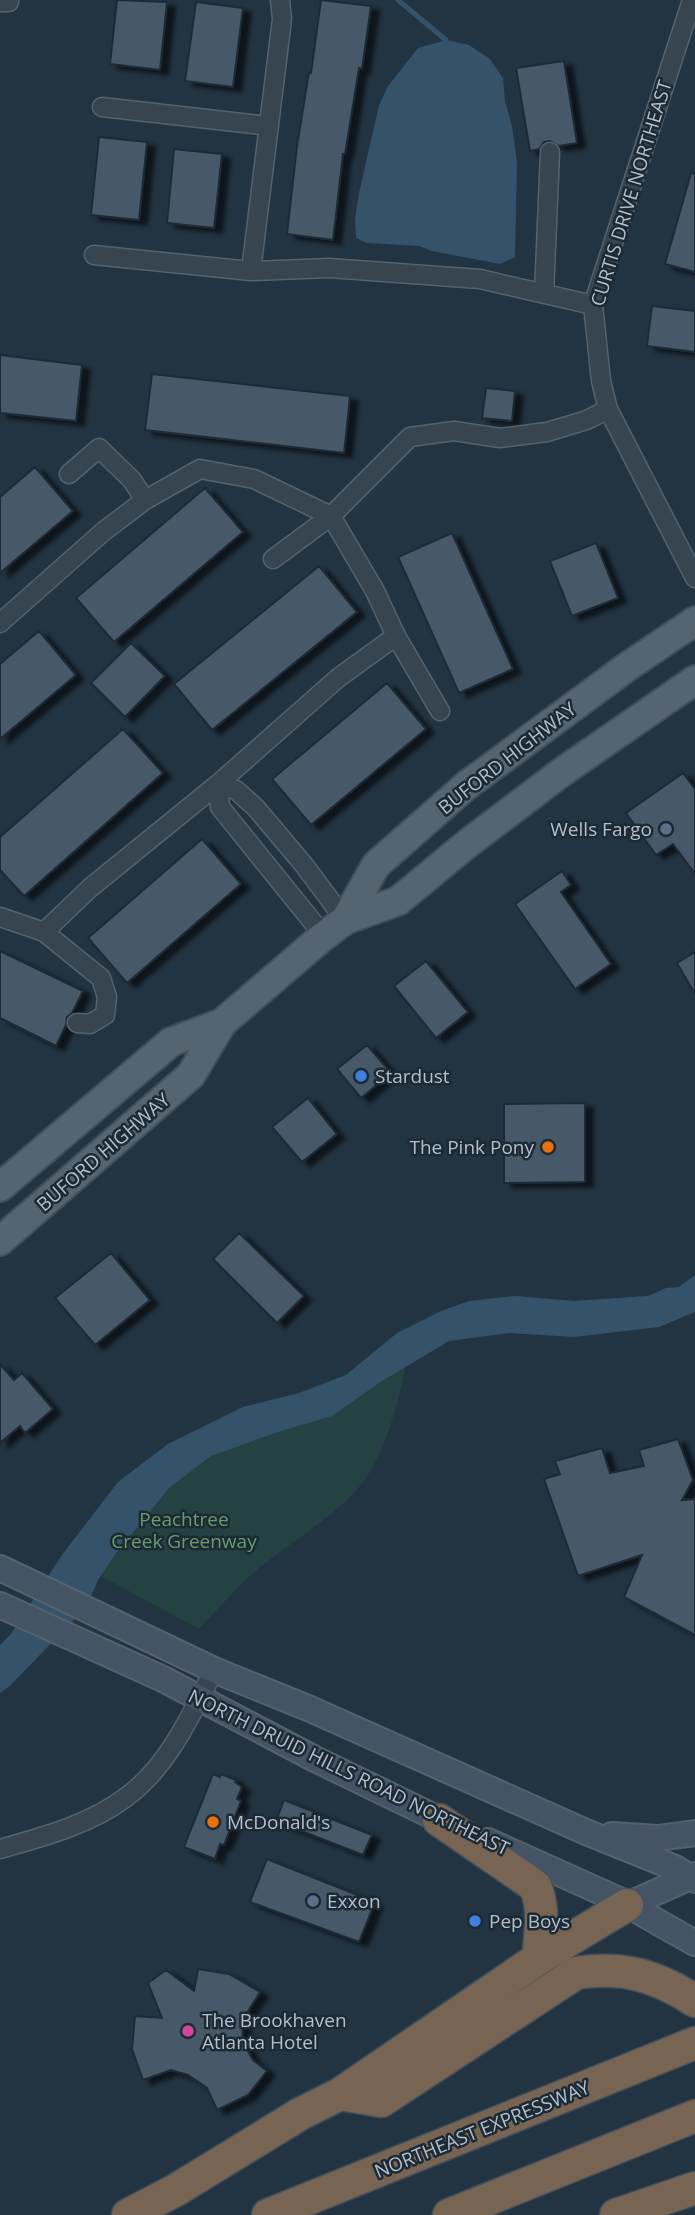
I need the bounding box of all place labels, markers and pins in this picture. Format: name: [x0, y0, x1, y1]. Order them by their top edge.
place label: Wells Fargo: [550, 816, 652, 842]
marker: Wells Fargo: [658, 821, 674, 837]
place label: Stardust: [375, 1063, 450, 1089]
marker: Stardust: [353, 1068, 369, 1084]
place label: The Pink Pony: [409, 1134, 534, 1160]
marker: The Pink Pony: [540, 1139, 556, 1155]
place label: McDonald's: [227, 1809, 330, 1835]
marker: McDonald's: [205, 1814, 221, 1830]
place label: Exxon: [327, 1888, 381, 1914]
marker: Exxon: [305, 1893, 321, 1909]
place label: Pep Boys: [489, 1908, 570, 1934]
marker: Pep Boys: [467, 1913, 483, 1929]
place label: The Brookhaven Atlanta Hotel: [202, 2007, 347, 2055]
marker: The Brookhaven Atlanta Hotel: [180, 2023, 196, 2039]

